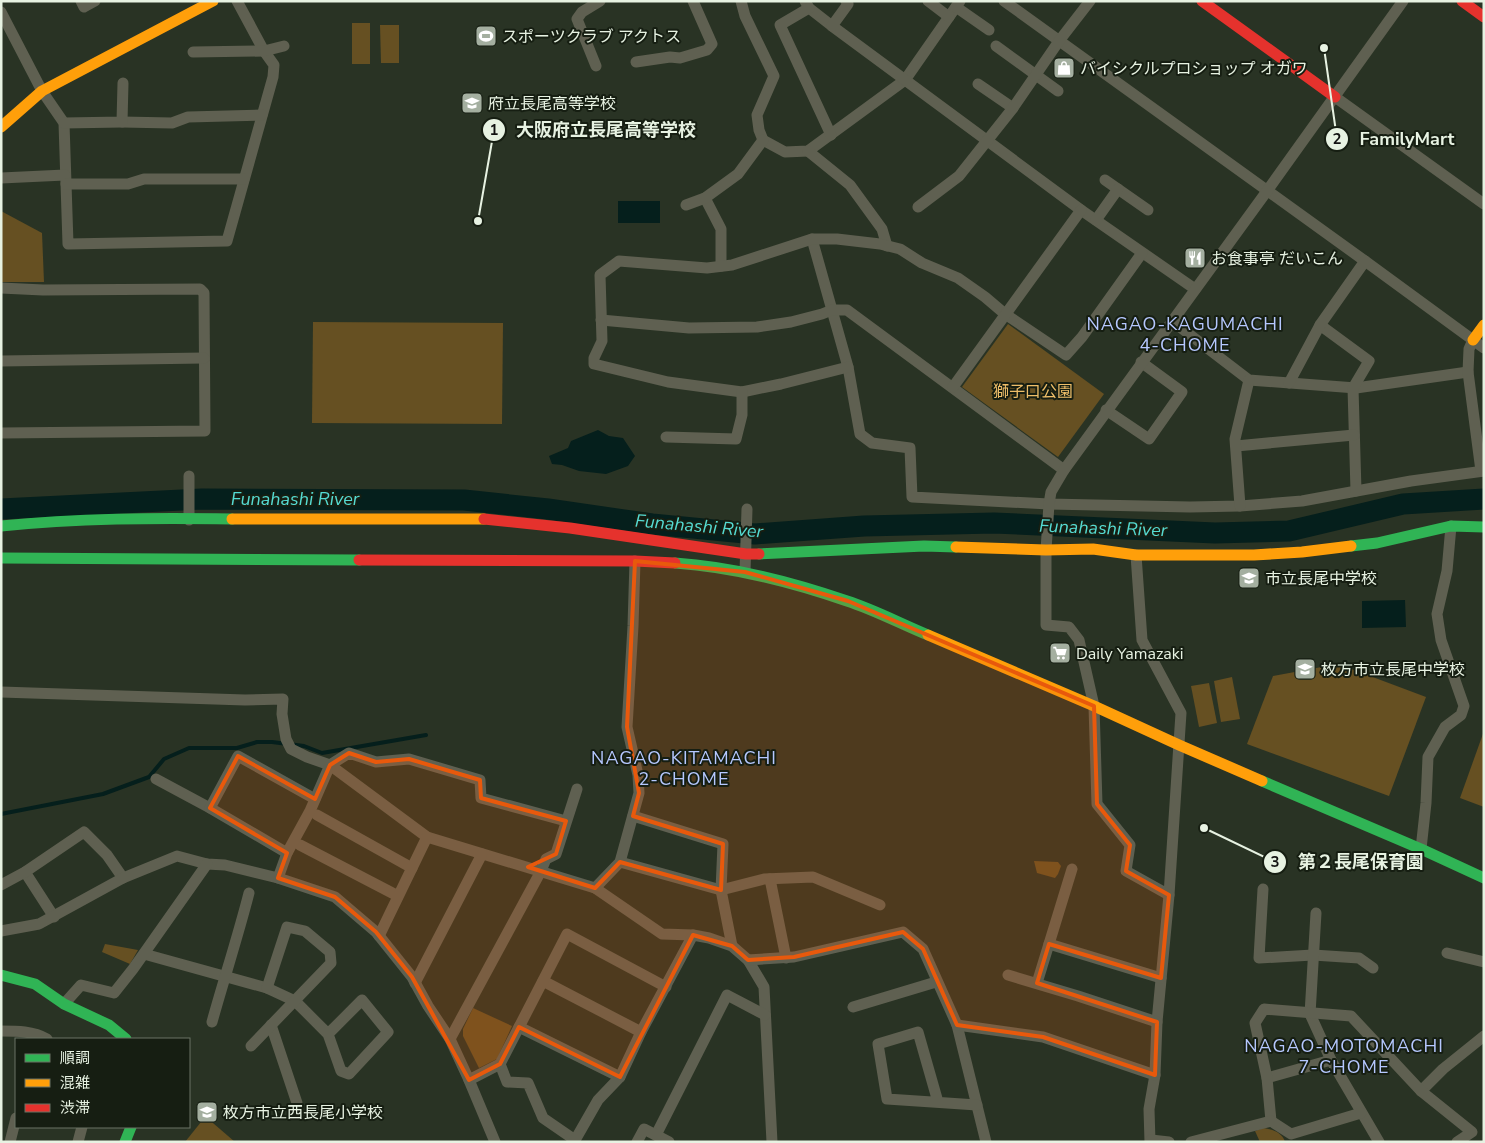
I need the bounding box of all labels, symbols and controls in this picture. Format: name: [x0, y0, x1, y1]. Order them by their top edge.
sports icon: スポーツクラブ アクトス: [474, 24, 498, 48]
place label: スポーツクラブ アクトス: [502, 26, 681, 48]
shop icon: バイシクルプロショップ オガワ: [1052, 56, 1076, 80]
place label: バイシクルプロショップ オガワ: [1080, 58, 1308, 80]
school or university icon: 府立長尾高等学校: [460, 91, 484, 115]
place label: 府立長尾高等学校: [488, 93, 616, 115]
callout: 大阪府立長尾高等学校: [481, 113, 706, 146]
text: 大阪府立長尾高等学校: [516, 118, 696, 142]
text: 1: [489, 120, 499, 140]
callout: FamilyMart: [1324, 122, 1464, 155]
text: FamilyMart: [1360, 127, 1455, 151]
text: 2: [1332, 129, 1342, 149]
restaurant icon: お食事亭 だいこん: [1183, 246, 1207, 270]
place label: お食事亭 だいこん: [1211, 248, 1343, 270]
district label: NAGAO-KAGUMACHI 4-CHOME: [1086, 312, 1284, 357]
park label: 獅子口公園: [993, 381, 1073, 403]
water label: Funahashi River: [231, 487, 360, 511]
water label: Funahashi River: [634, 508, 765, 544]
water label: Funahashi River: [1038, 514, 1168, 542]
school or university icon: 市立長尾中学校: [1237, 566, 1261, 590]
place label: 市立長尾中学校: [1265, 568, 1377, 590]
supermarket icon: Daily Yamazaki: [1048, 641, 1072, 665]
place label: Daily Yamazaki: [1076, 643, 1183, 665]
school or university icon: 枚方市立長尾中学校: [1293, 657, 1317, 681]
place label: 枚方市立長尾中学校: [1321, 659, 1465, 681]
district label: NAGAO-KITAMACHI 2-CHOME: [591, 746, 777, 791]
callout: 第２長尾保育園: [1263, 845, 1434, 878]
text: 第２長尾保育園: [1298, 850, 1424, 874]
text: 3: [1270, 852, 1280, 872]
district label: NAGAO-MOTOMACHI 7-CHOME: [1244, 1034, 1444, 1079]
legend: [15, 1038, 190, 1128]
text: 順調: [60, 1048, 90, 1068]
text: 混雑: [60, 1073, 90, 1093]
text: 渋滞: [60, 1098, 90, 1118]
school or university icon: 枚方市立西長尾小学校: [195, 1100, 219, 1124]
place label: 枚方市立西長尾小学校: [223, 1102, 383, 1124]

